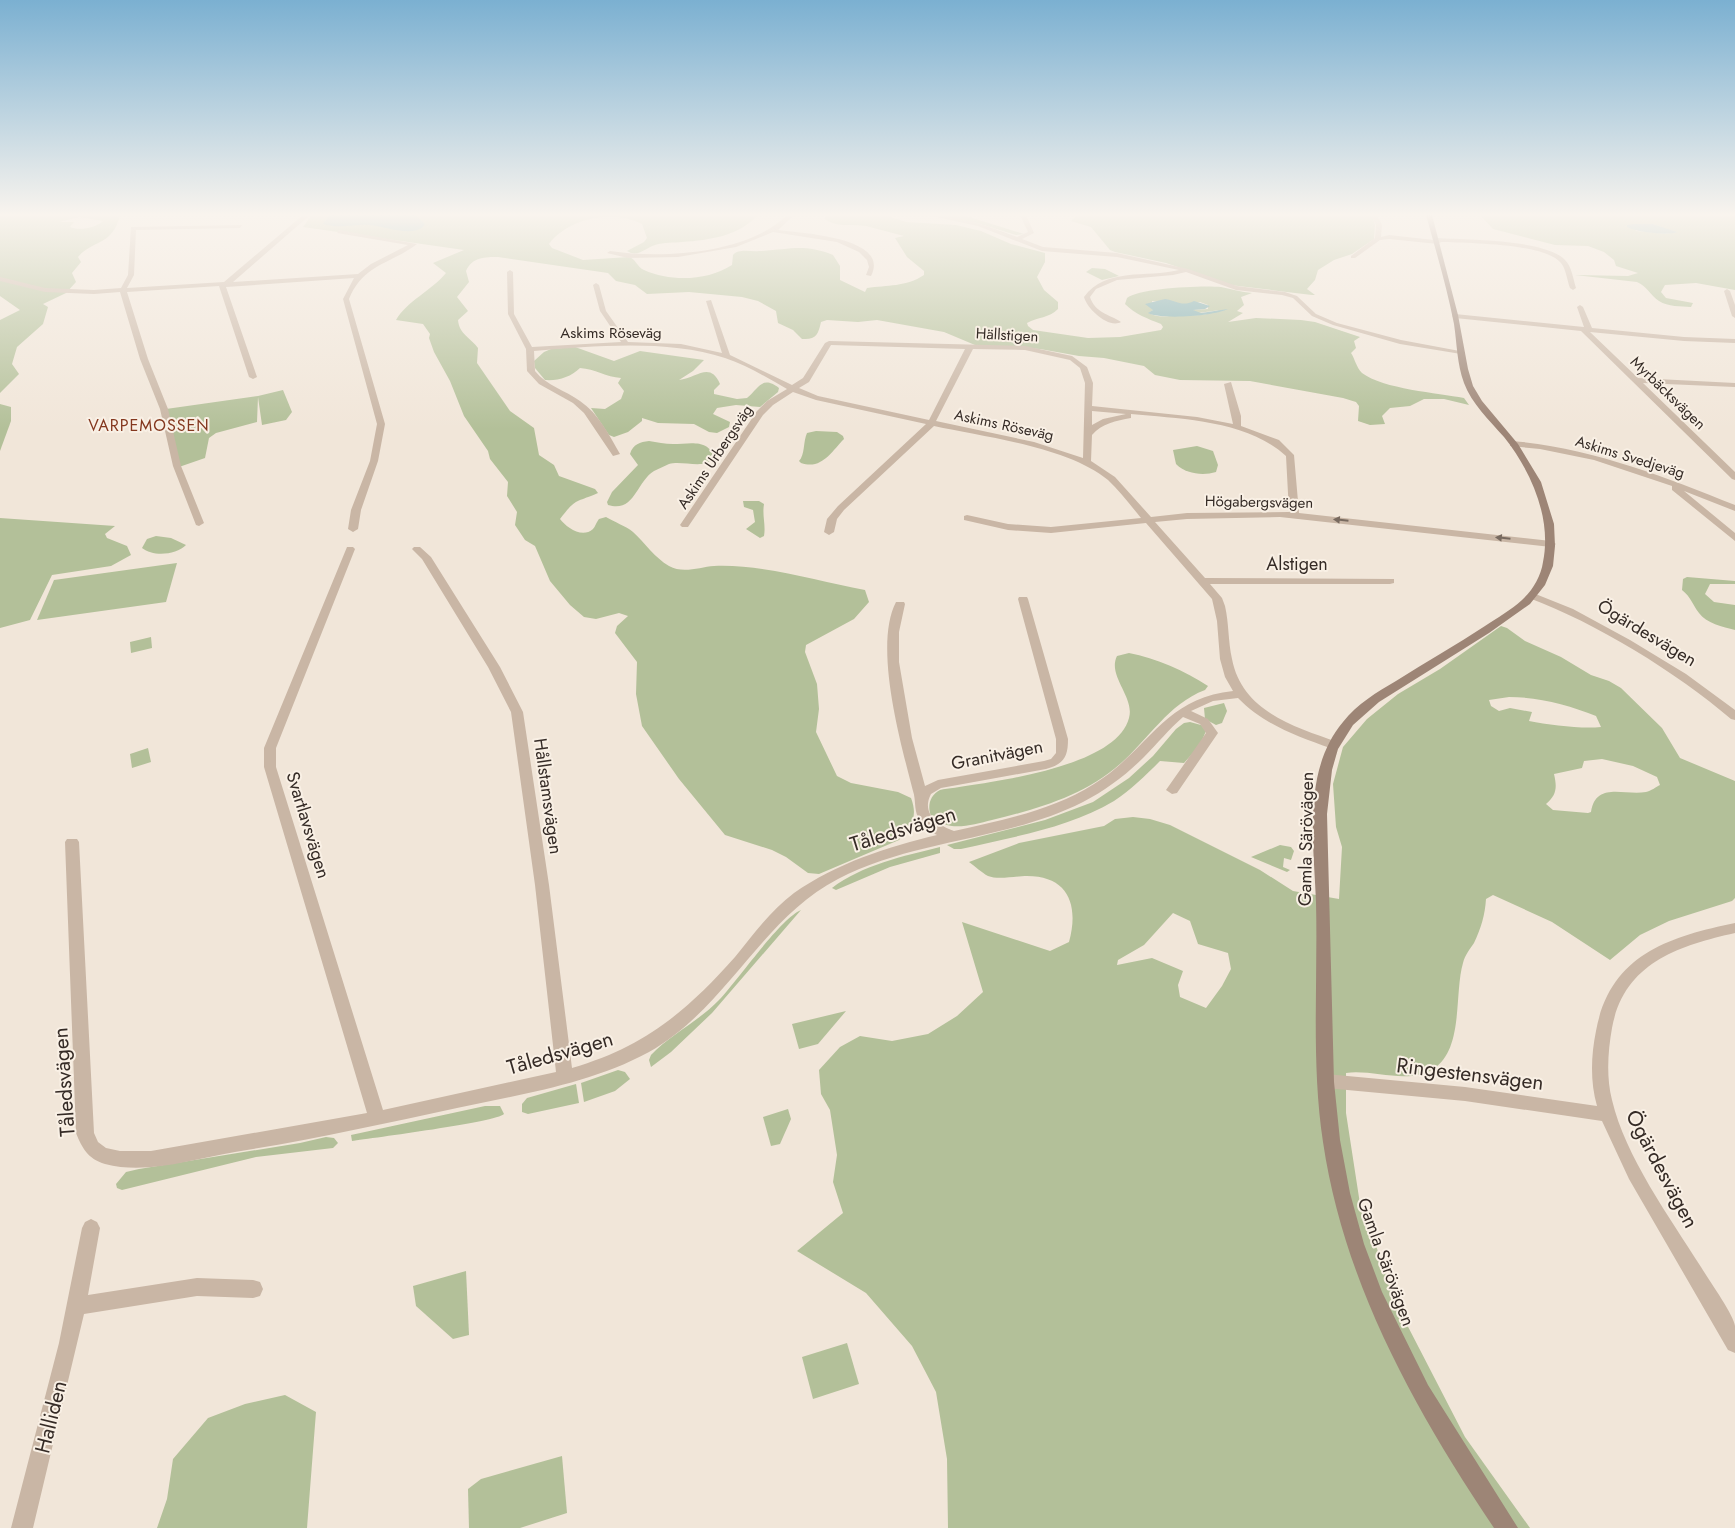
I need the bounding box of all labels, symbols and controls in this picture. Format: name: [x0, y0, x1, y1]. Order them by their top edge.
street label: Askims Röseväg: [560, 322, 662, 344]
street label: Hällstigen: [975, 322, 1039, 348]
street label: Myrbäcksvägen: [1625, 351, 1711, 435]
street label: Askims Urbergsväg: [672, 401, 758, 513]
street label: Askims Röseväg: [952, 404, 1056, 446]
district label: VARPEMOSSEN: [88, 414, 210, 437]
street label: Askims Svedjeväg: [1573, 430, 1687, 484]
street label: Högabergsvägen: [1205, 490, 1313, 514]
one-way arrow: [1333, 516, 1349, 524]
one-way arrow: [1494, 534, 1510, 542]
street label: Alstigen: [1266, 551, 1328, 577]
street label: Ögärdesvägen: [1592, 593, 1702, 673]
street label: Granitvägen: [949, 733, 1045, 777]
street label: Hållstamsvägen: [527, 736, 569, 856]
street label: Svartlavsvägen: [279, 768, 337, 882]
street label: Gamla Särövägen: [1292, 772, 1320, 906]
street label: Tåledsvägen: [846, 799, 960, 859]
street label: Tåledsvägen: [503, 1024, 617, 1082]
street label: Tåledsvägen: [45, 1027, 83, 1137]
street label: Ringestensvägen: [1395, 1050, 1545, 1098]
street label: Ögärdesvägen: [1618, 1104, 1706, 1234]
street label: Gamla Särövägen: [1351, 1194, 1421, 1330]
street label: Halliden: [27, 1377, 75, 1457]

